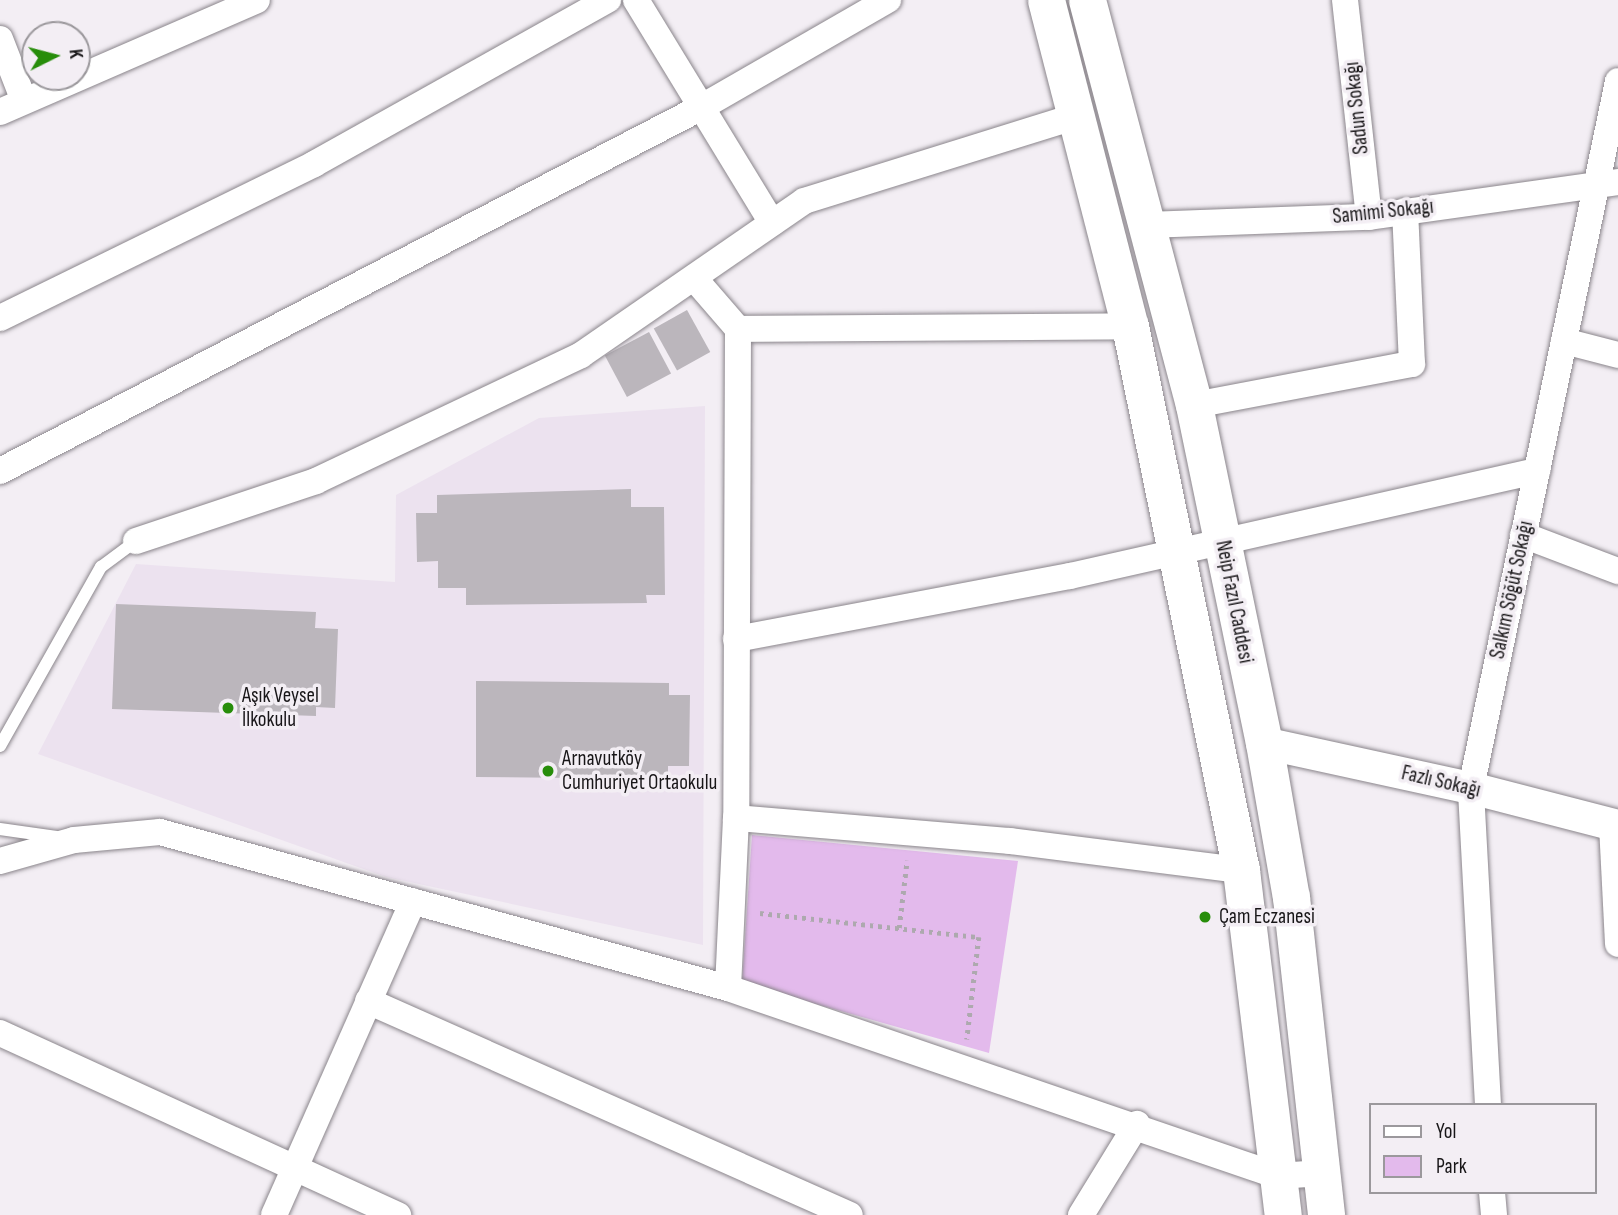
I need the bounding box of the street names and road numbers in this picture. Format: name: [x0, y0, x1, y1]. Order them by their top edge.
street label: Sadun Sokağı: [1340, 60, 1374, 156]
street label: Samimi Sokağı: [1331, 194, 1435, 230]
street label: Salkım Söğüt Sokağı: [1485, 519, 1539, 661]
street label: Neip Fazıl Caddesi: [1210, 538, 1258, 666]
street label: Fazlı Sokağı: [1399, 761, 1483, 803]

